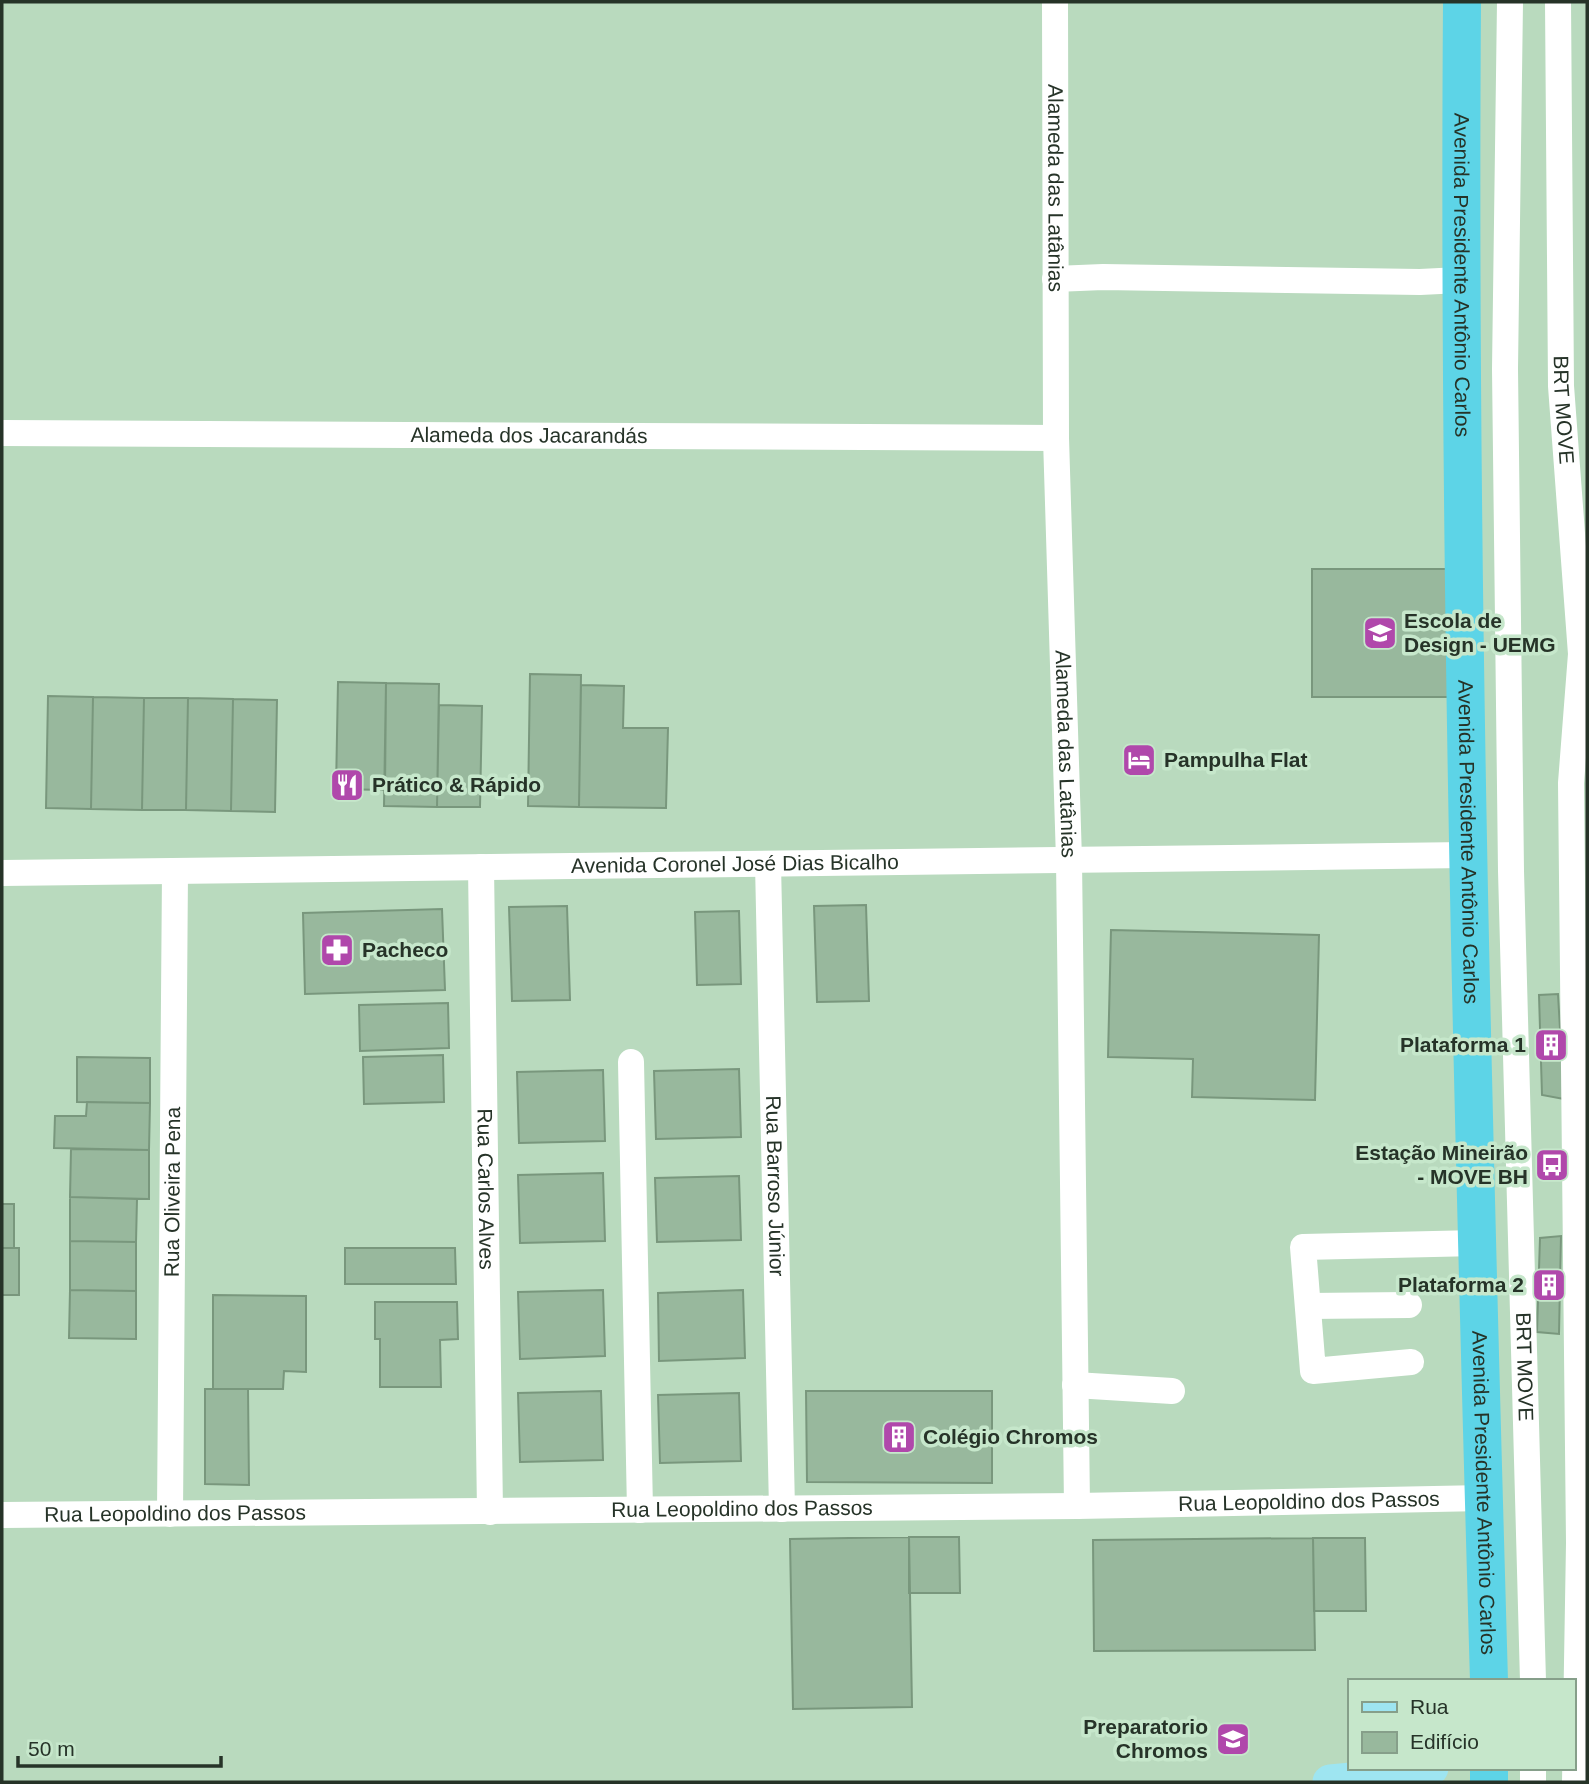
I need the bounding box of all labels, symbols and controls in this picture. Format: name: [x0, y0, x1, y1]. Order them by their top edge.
street label: Alameda das Latânias: [1044, 84, 1068, 292]
street label: Avenida Presidente Antônio Carlos: [1450, 113, 1474, 437]
street label: BRT MOVE: [1550, 355, 1579, 465]
street label: Alameda dos Jacarandás: [410, 423, 648, 447]
place label: Escola de Design - UEMG: [1404, 609, 1556, 656]
school or university icon: Escola de Design - UEMG: [1361, 614, 1399, 652]
street label: Alameda das Latânias: [1052, 650, 1081, 858]
street label: Avenida Presidente Antônio Carlos: [1454, 680, 1483, 1004]
hotel icon: Pampulha Flat: [1120, 741, 1158, 779]
place label: Pampulha Flat: [1164, 748, 1308, 771]
restaurant icon: Prático & Rápido: [328, 766, 366, 804]
place label: Prático & Rápido: [372, 773, 541, 796]
street label: Avenida Coronel José Dias Bicalho: [571, 850, 899, 877]
pharmacy icon: Pacheco: [318, 931, 356, 969]
place label: Pacheco: [362, 938, 448, 961]
building icon: Plataforma 1: [1532, 1026, 1570, 1064]
place label: Plataforma 1: [1400, 1033, 1526, 1056]
street label: Rua Barroso Júnior: [762, 1095, 789, 1277]
street label: Rua Oliveira Pena: [160, 1106, 184, 1277]
street label: Rua Carlos Alves: [473, 1108, 499, 1270]
place label: Estação Mineirão - MOVE BH: [1355, 1141, 1528, 1188]
bus stop icon: Estação Mineirão - MOVE BH: [1533, 1146, 1571, 1184]
building icon: Plataforma 2: [1530, 1266, 1568, 1304]
place label: Plataforma 2: [1398, 1273, 1524, 1296]
street label: BRT MOVE: [1512, 1312, 1538, 1422]
street label: Avenida Presidente Antônio Carlos: [1468, 1330, 1500, 1655]
building icon: Colégio Chromos: [880, 1418, 918, 1456]
place label: Colégio Chromos: [923, 1425, 1098, 1448]
street label: Rua Leopoldino dos Passos: [1178, 1487, 1440, 1515]
street label: Rua Leopoldino dos Passos: [611, 1496, 873, 1521]
street label: Rua Leopoldino dos Passos: [44, 1500, 306, 1526]
legend: [1348, 1679, 1575, 1770]
text: Rua: [1410, 1695, 1449, 1718]
place label: Preparatorio Chromos: [1083, 1715, 1208, 1762]
school or university icon: Preparatorio Chromos: [1214, 1720, 1252, 1758]
scale bar: [18, 1724, 220, 1768]
text: Edifício: [1410, 1730, 1479, 1753]
text: 50 m: [28, 1737, 75, 1760]

